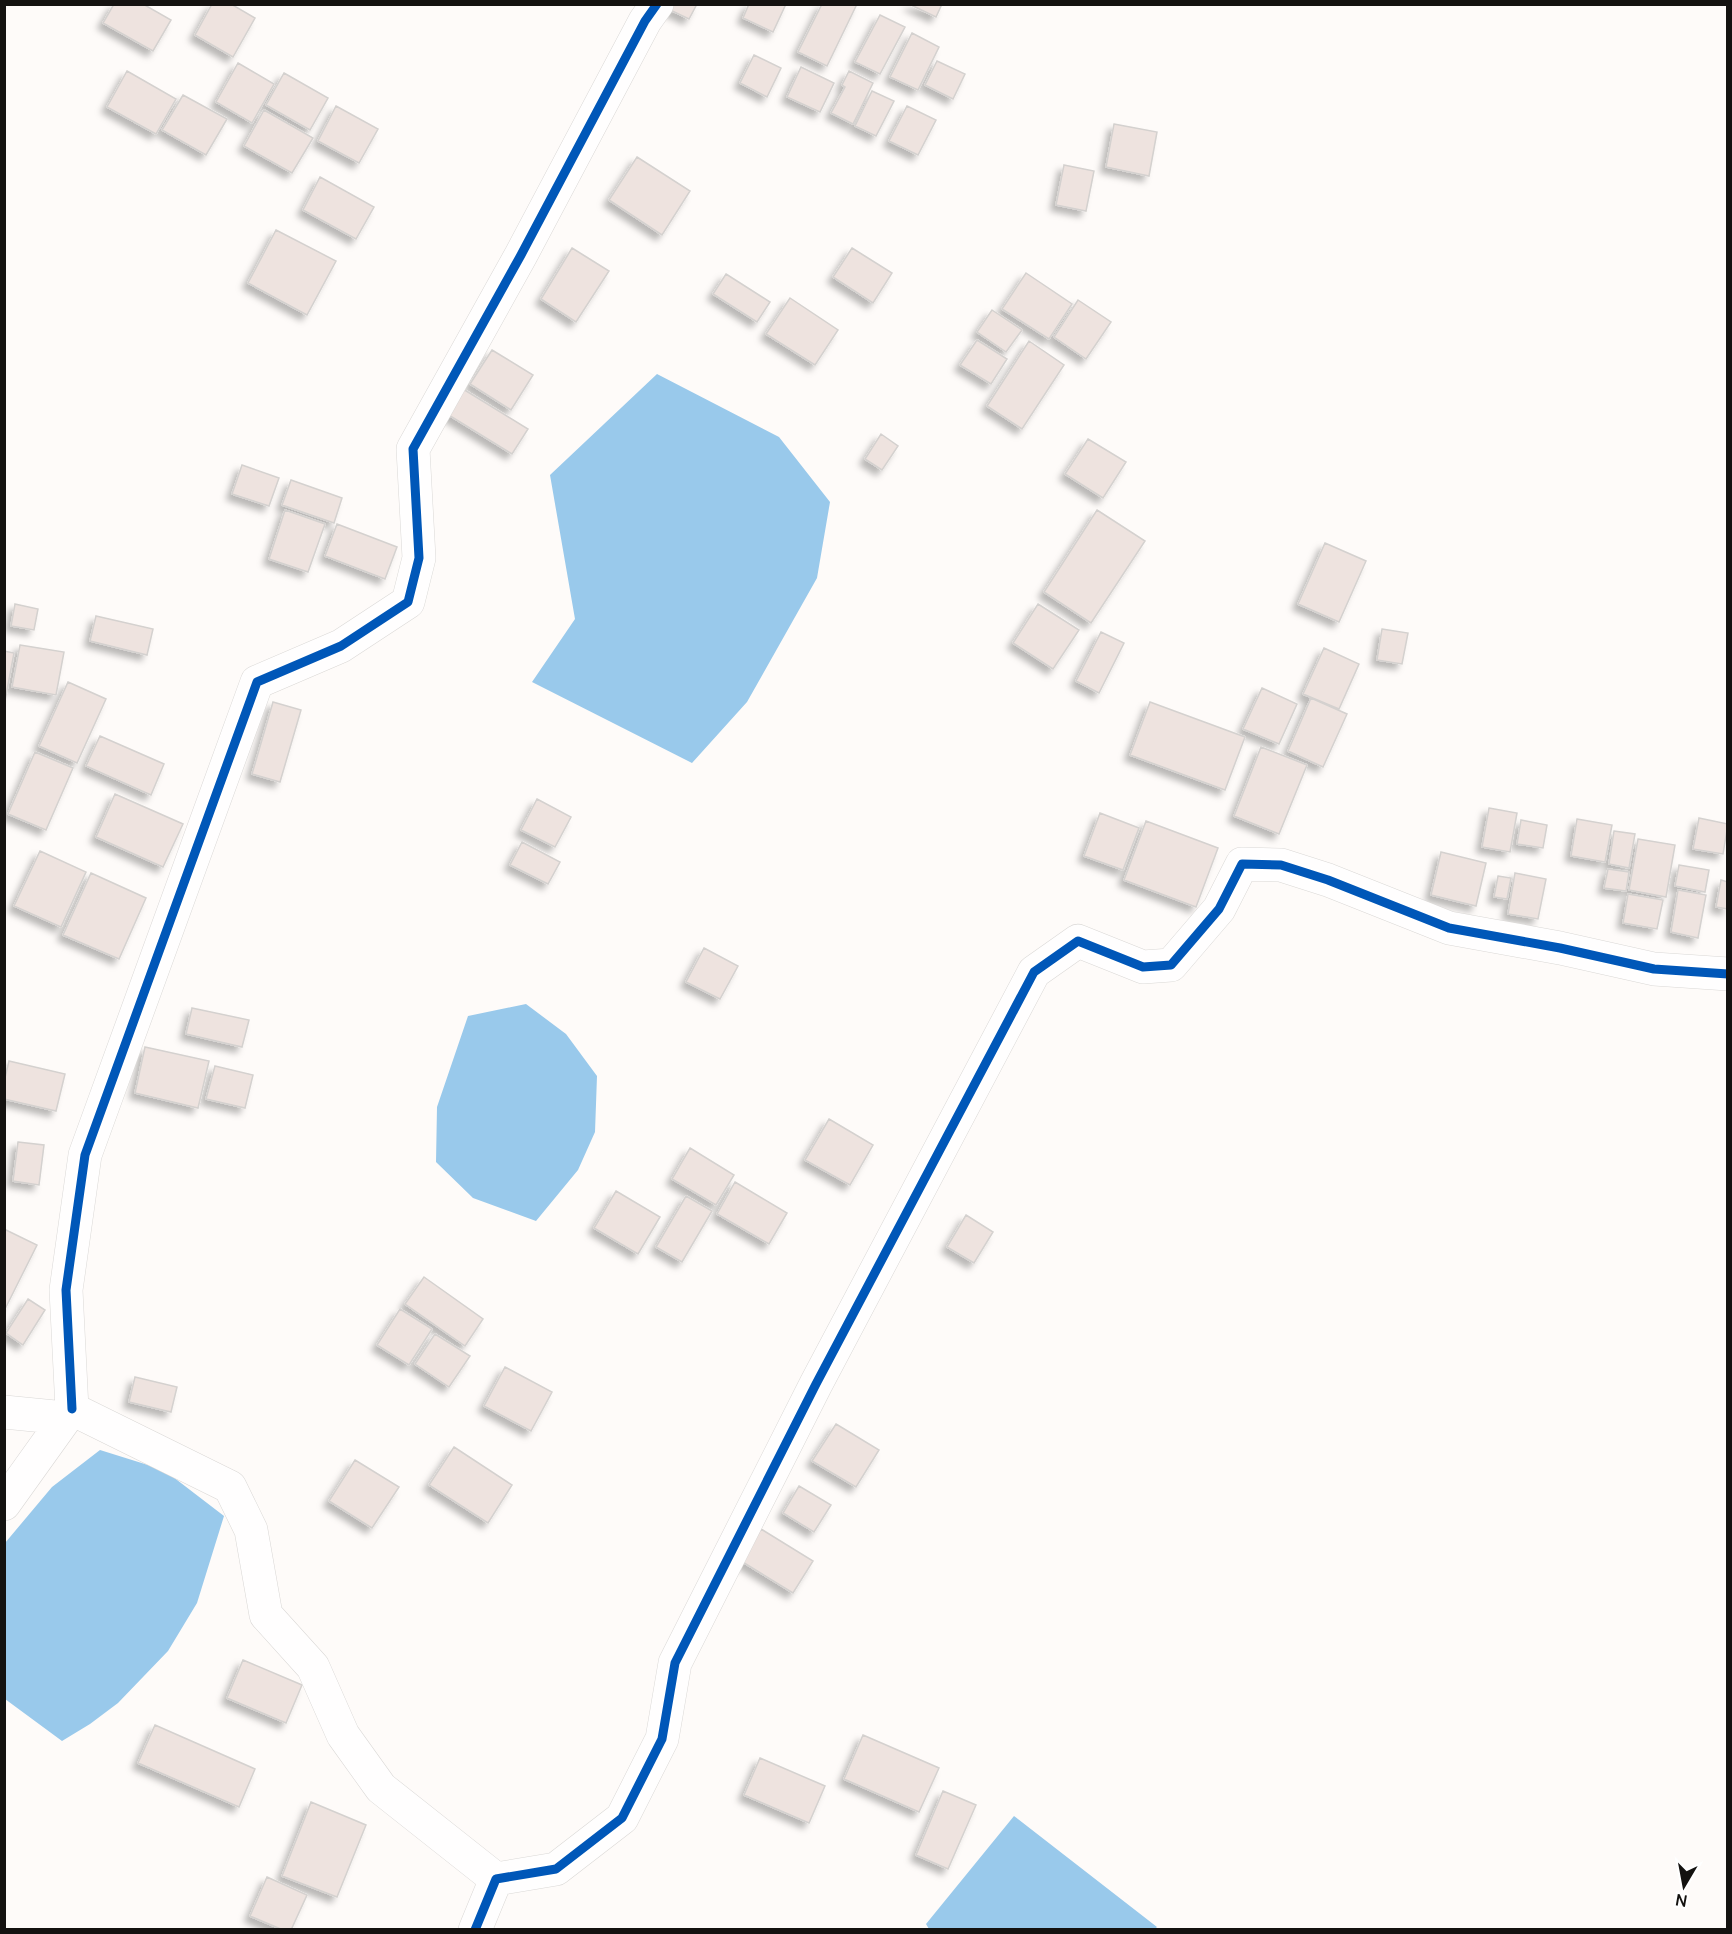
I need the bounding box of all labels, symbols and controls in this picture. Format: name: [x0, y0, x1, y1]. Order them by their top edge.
north arrow: [1654, 1856, 1714, 1916]
text: N: [1674, 1889, 1689, 1913]

